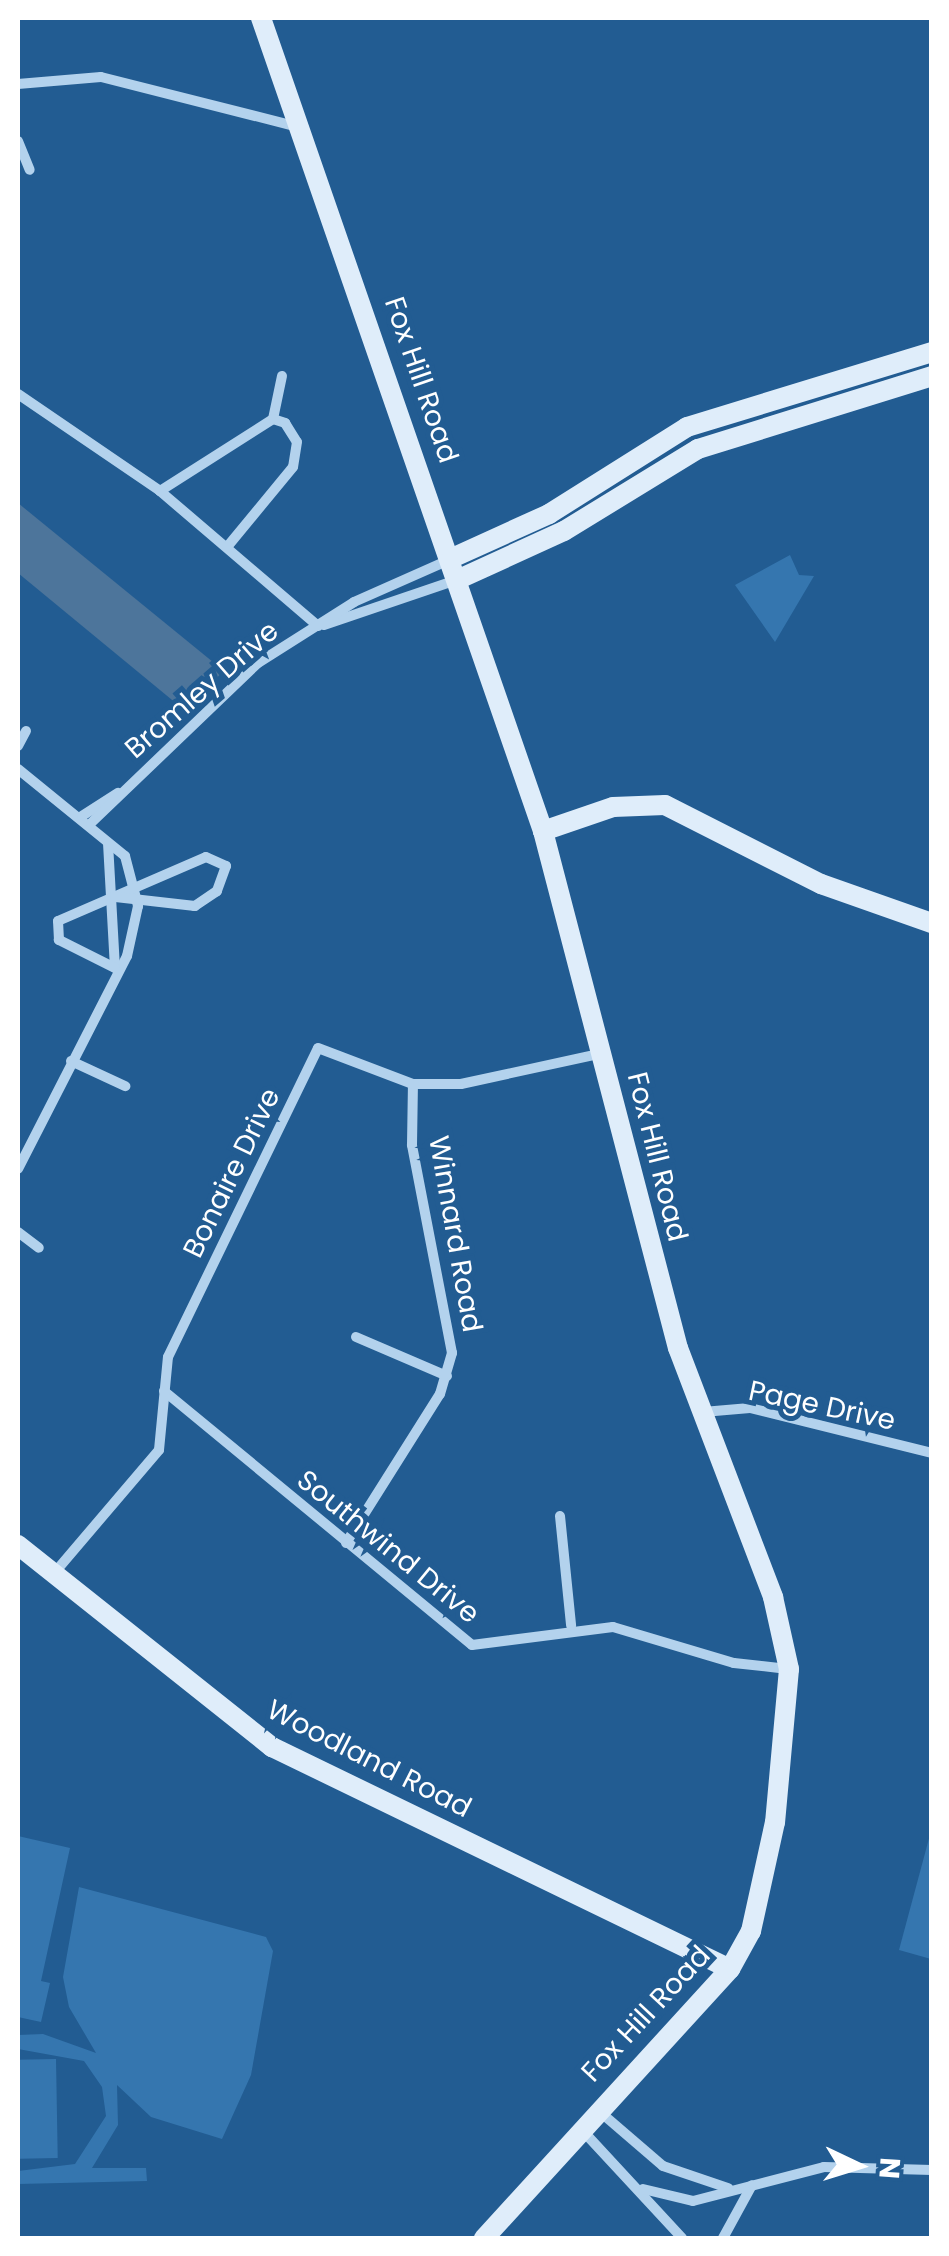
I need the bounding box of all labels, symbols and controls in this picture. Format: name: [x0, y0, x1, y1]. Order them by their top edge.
street label: Fox Hill Road: [377, 293, 465, 467]
street label: Bromley Drive: [119, 614, 285, 766]
street label: Fox Hill Road: [620, 1069, 694, 1245]
street label: Bonaire Drive: [177, 1083, 287, 1263]
street label: Winnard Road: [421, 1133, 489, 1335]
street label: Page Drive: [746, 1374, 898, 1438]
street label: Southwind Drive: [290, 1463, 486, 1631]
street label: Woodland Road: [261, 1693, 477, 1825]
street label: Fox Hill Road: [575, 1939, 717, 2089]
north arrow: [809, 2116, 909, 2216]
text: N: [869, 2156, 910, 2180]

